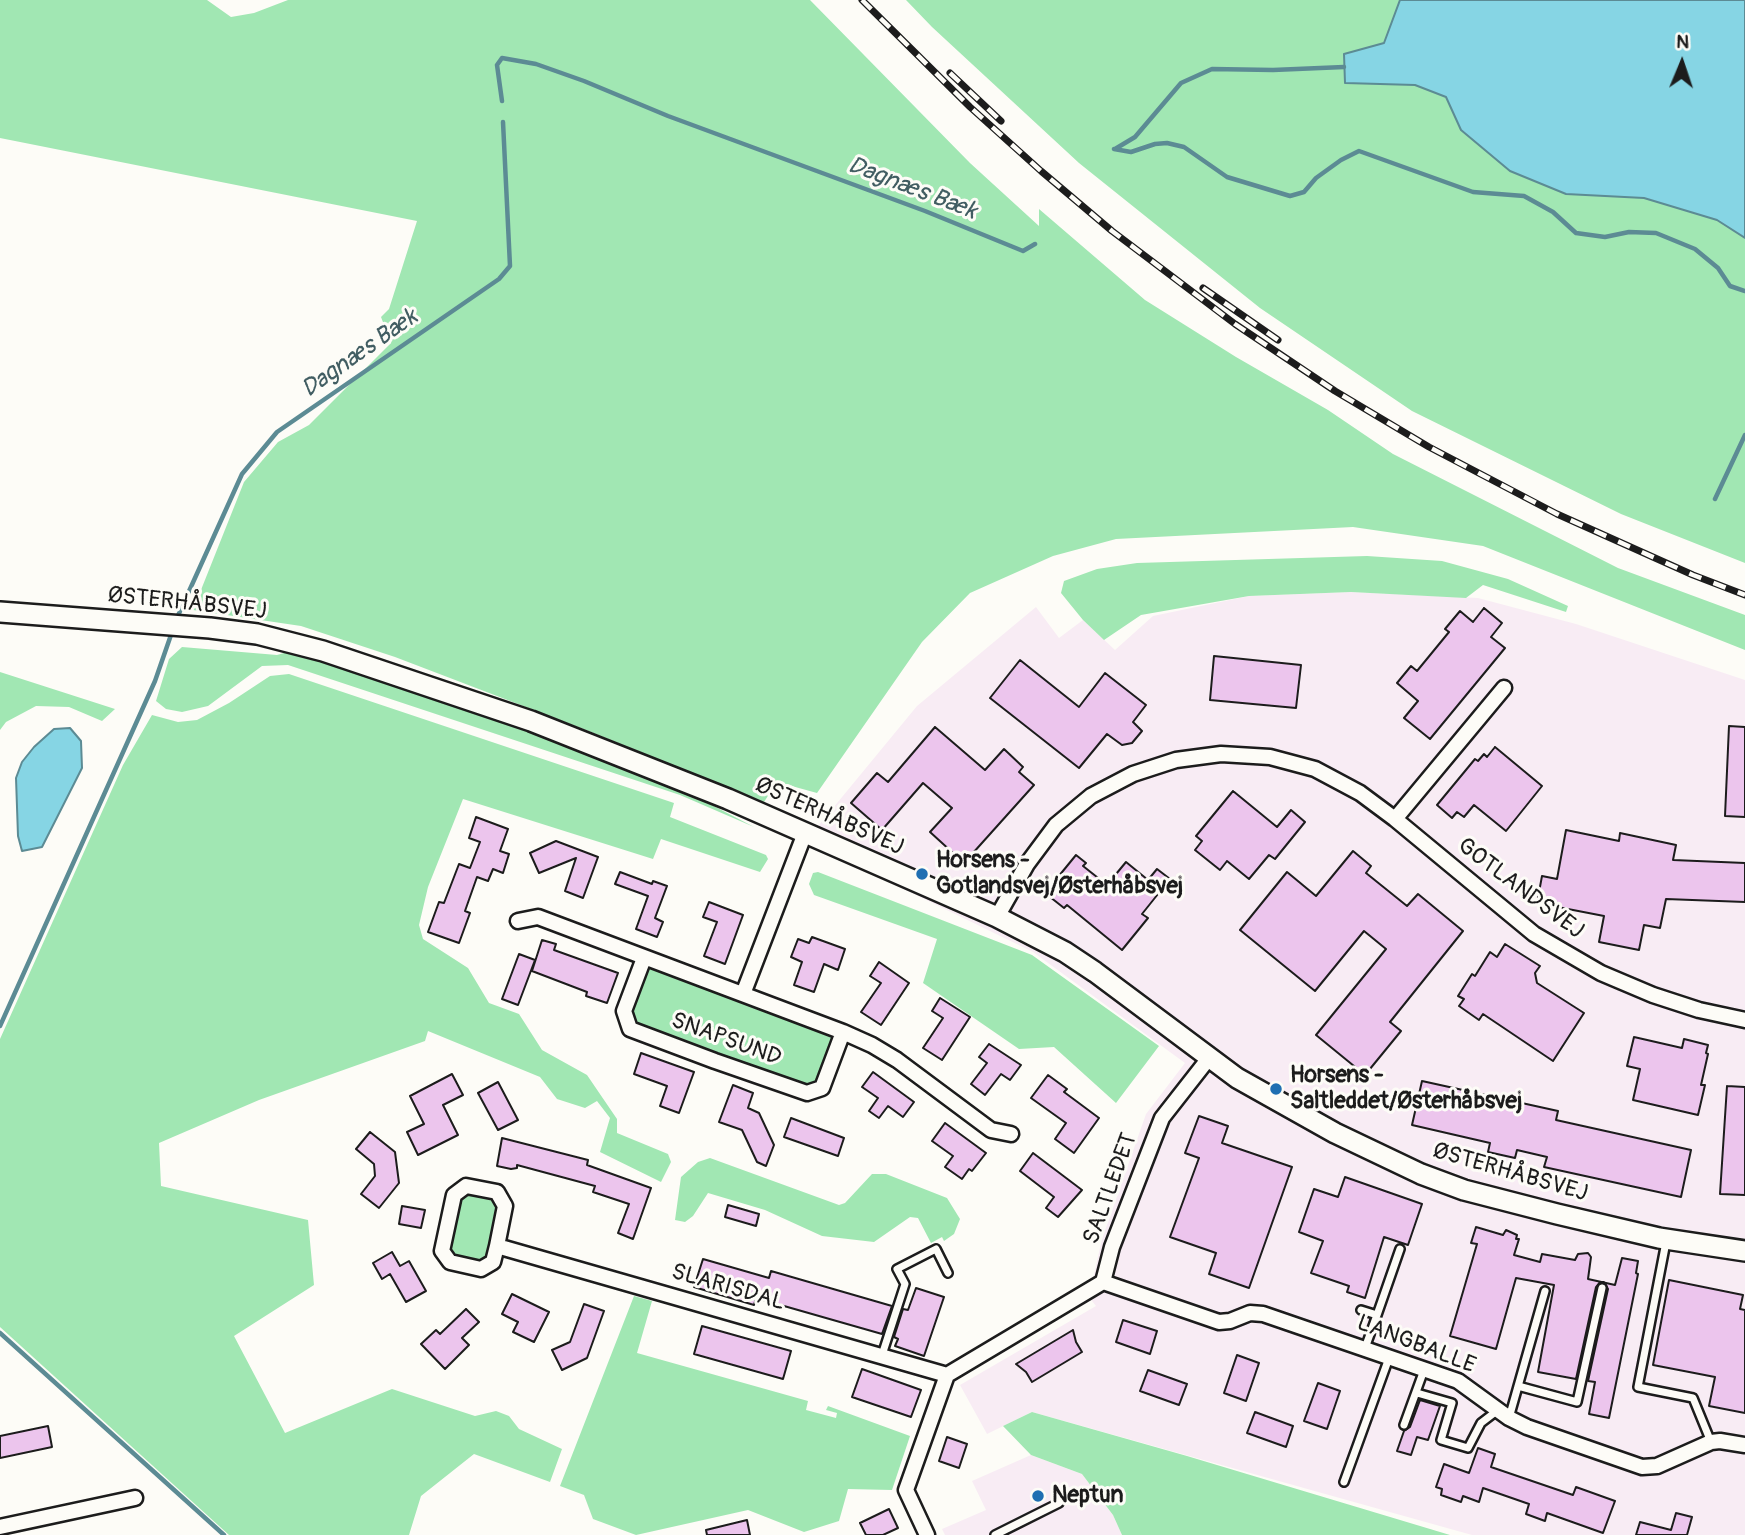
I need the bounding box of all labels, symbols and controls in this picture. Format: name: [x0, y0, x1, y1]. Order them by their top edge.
north arrow: [1647, 28, 1717, 98]
text: N: [1676, 30, 1690, 54]
water label: Dagnæs Bæk: [844, 151, 980, 227]
water label: Dagnæs Bæk: [296, 304, 424, 404]
street label: ØSTERHÅBSVEJ: [106, 582, 268, 626]
street label: ØSTERHÅBSVEJ: [751, 772, 907, 862]
street label: GOTLANDSVEJ: [1452, 833, 1588, 945]
place label: Horsens - Gotlandsvej/Østerhåbsvej: [936, 847, 1183, 901]
marker: Horsens - Gotlandsvej/Østerhåbsvej: [914, 866, 930, 882]
street label: SNAPSUND: [667, 1007, 785, 1073]
place label: Horsens - Saltleddet/Østerhåbsvej: [1290, 1062, 1522, 1116]
marker: Horsens - Saltleddet/Østerhåbsvej: [1268, 1081, 1284, 1097]
street label: SALTLEDET: [1078, 1130, 1144, 1248]
street label: ØSTERHÅBSVEJ: [1430, 1138, 1590, 1208]
street label: SLARISDAL: [668, 1259, 788, 1317]
street label: LANGBALLE: [1353, 1310, 1479, 1380]
place label: Neptun: [1052, 1482, 1124, 1510]
marker: Neptun: [1030, 1488, 1046, 1504]

